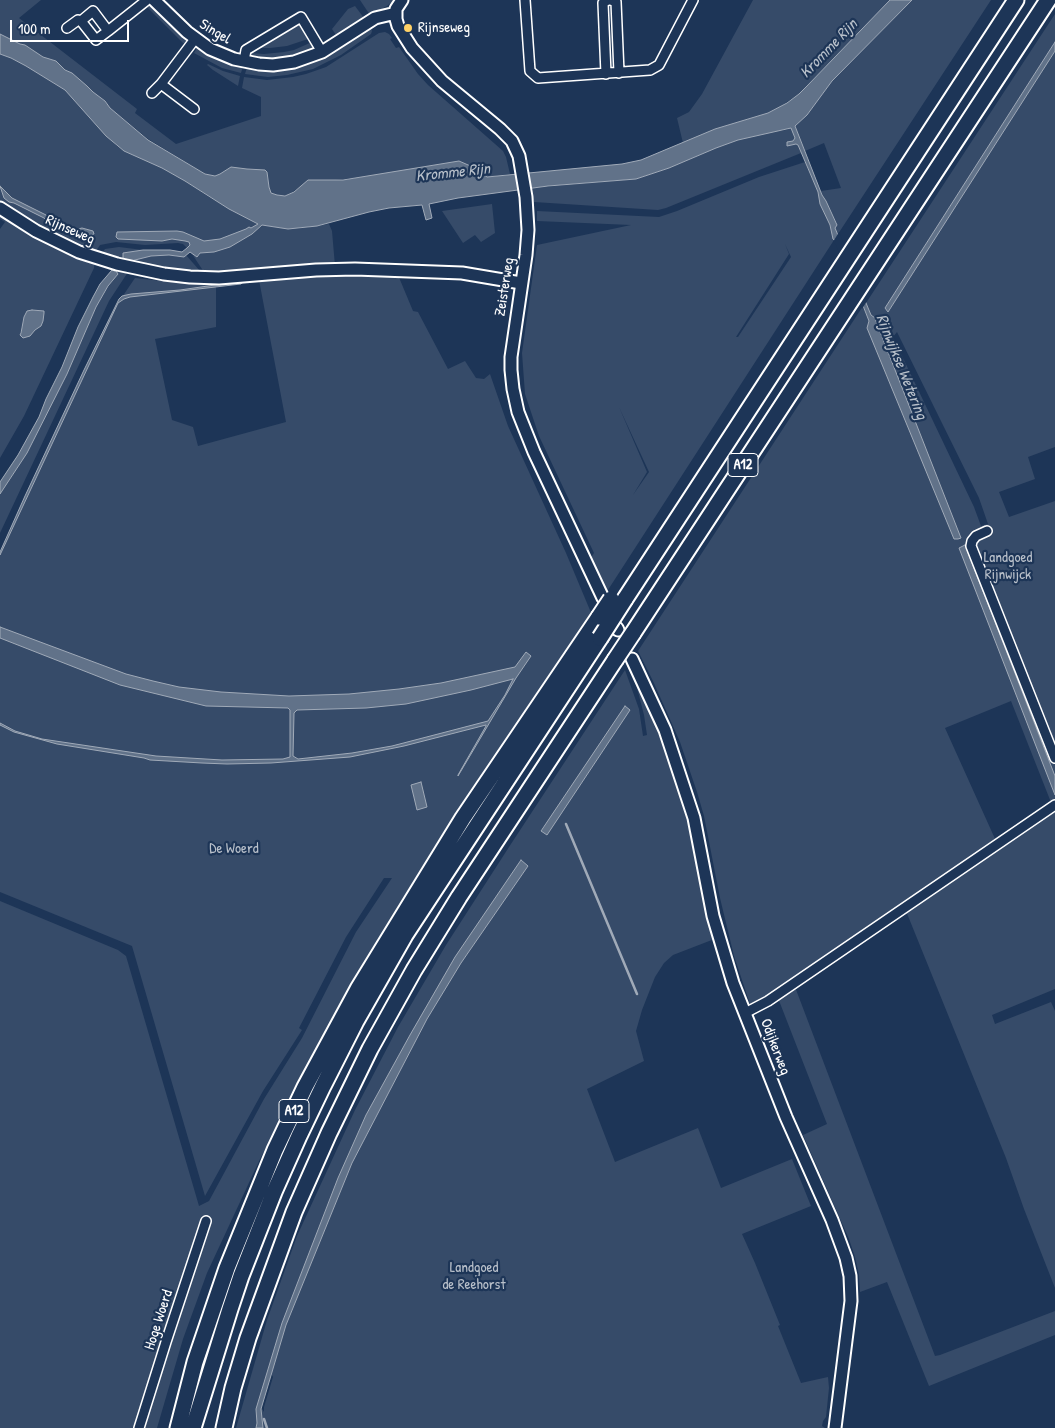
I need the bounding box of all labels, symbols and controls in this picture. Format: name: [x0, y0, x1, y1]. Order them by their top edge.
scale bar: [12, 10, 131, 42]
water label: Kromme Rijn: [796, 15, 862, 83]
street label: Singel: [196, 16, 234, 48]
text: 100 m: [18, 18, 51, 39]
place label: Rijnseweg: [418, 19, 470, 37]
marker: Rijnseweg: [402, 22, 414, 34]
water label: Kromme Rijn: [415, 160, 491, 186]
street label: Rijnseweg: [43, 211, 97, 249]
street label: Zeisterweg: [491, 256, 519, 318]
water label: Rijnwijkse Wetering: [871, 312, 931, 422]
road number: A12: [728, 454, 758, 476]
park label: Landgoed Rijnwijck: [984, 549, 1032, 584]
park label: De Woerd: [209, 840, 259, 858]
street label: Odijkerweg: [756, 1016, 794, 1078]
road number: A12: [279, 1100, 309, 1122]
park label: Landgoed de Reehorst: [442, 1259, 506, 1294]
street label: Hoge Woerd: [141, 1288, 177, 1352]

